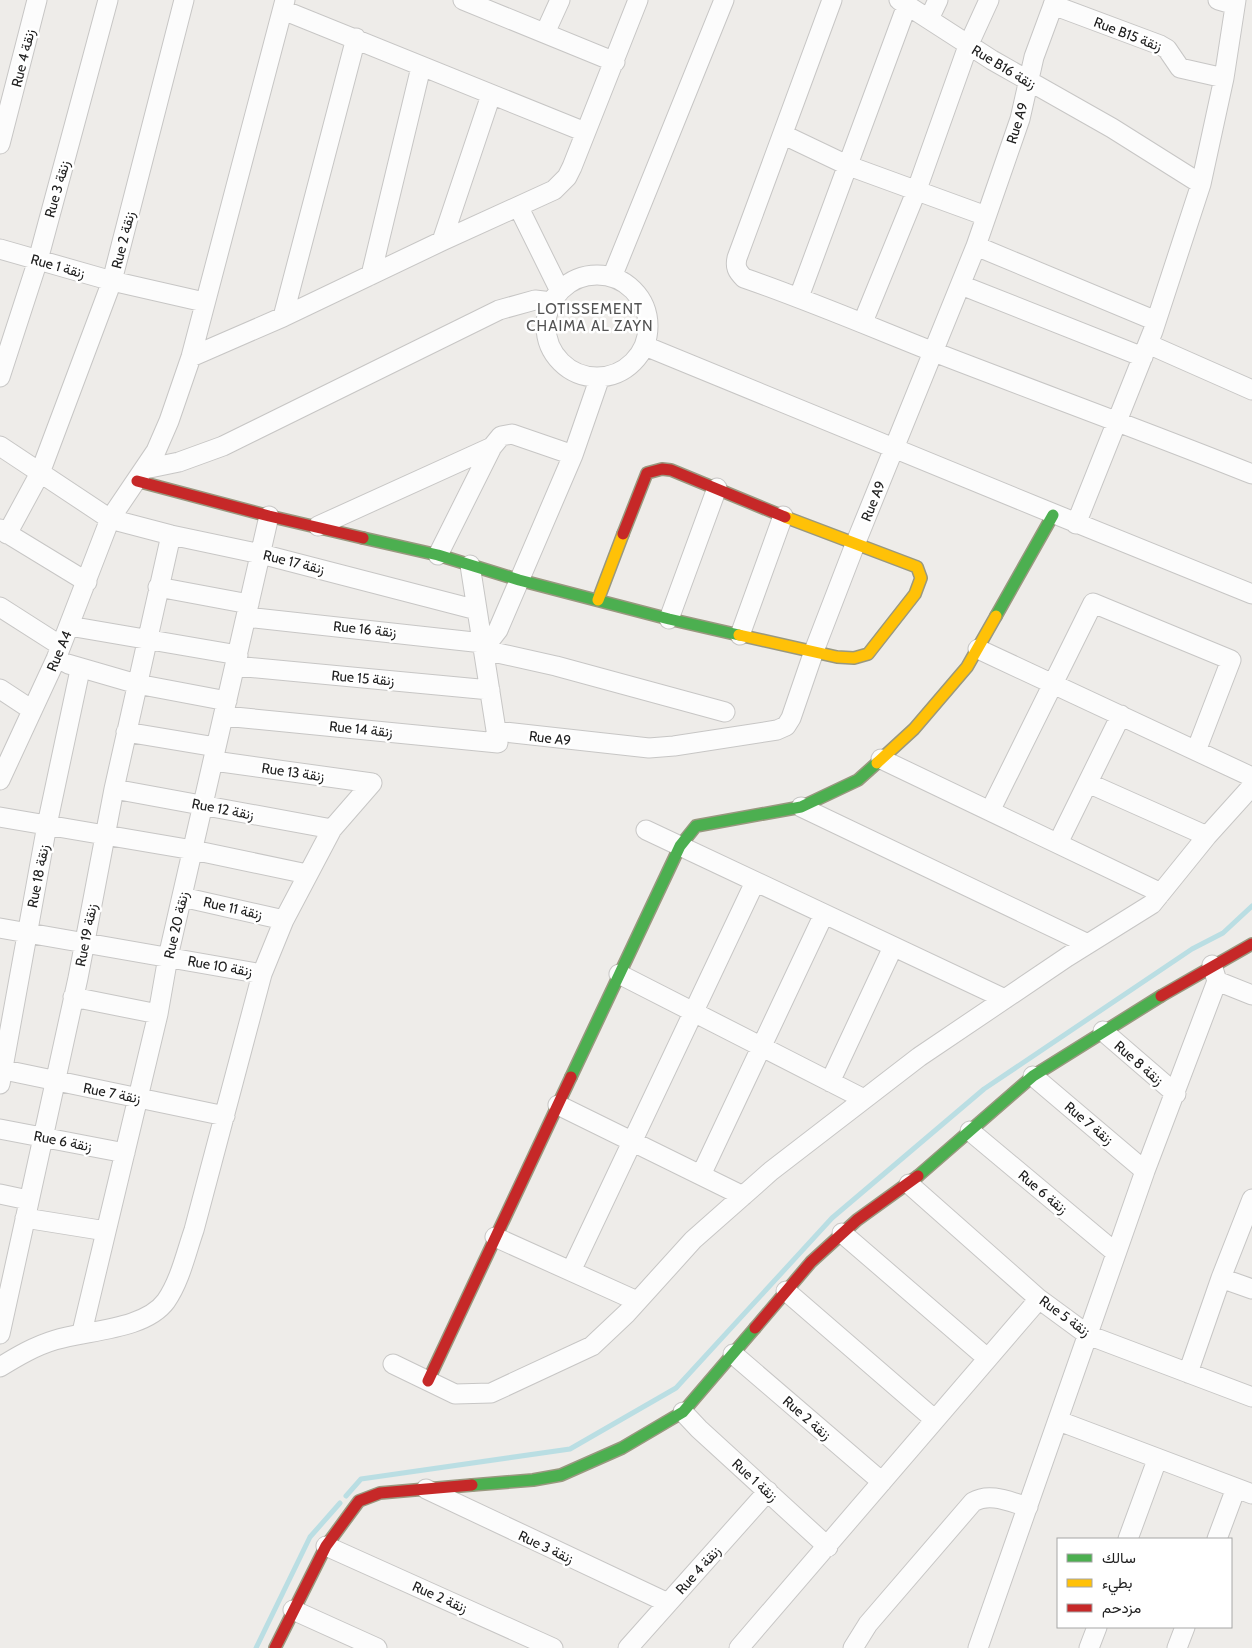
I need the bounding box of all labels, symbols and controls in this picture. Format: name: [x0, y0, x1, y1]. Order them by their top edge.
street label: Rue B15 زنقة: [1091, 13, 1165, 55]
street label: Rue 4 زنقة: [7, 27, 39, 89]
street label: Rue B16 زنقة: [968, 41, 1040, 93]
street label: Rue A9: [1002, 100, 1032, 146]
street label: Rue 3 زنقة: [40, 158, 74, 220]
street label: Rue 2 زنقة: [107, 209, 139, 271]
street label: Rue 1 زنقة: [29, 250, 87, 282]
district label: LOTISSEMENT CHAIMA AL ZAYN: [526, 300, 654, 335]
street label: Rue A9: [857, 478, 889, 524]
street label: Rue 17 زنقة: [261, 546, 327, 578]
street label: Rue 16 زنقة: [332, 617, 398, 641]
street label: Rue A4: [42, 628, 76, 674]
street label: Rue 15 زنقة: [331, 666, 396, 690]
street label: Rue 14 زنقة: [328, 717, 394, 741]
street label: Rue A9: [528, 726, 572, 750]
street label: Rue 13 زنقة: [260, 759, 326, 785]
street label: Rue 12 زنقة: [190, 794, 256, 824]
street label: Rue 18 زنقة: [23, 843, 53, 909]
street label: Rue 20 زنقة: [160, 890, 192, 960]
street label: Rue 11 زنقة: [202, 892, 265, 924]
street label: Rue 19 زنقة: [71, 902, 101, 968]
street label: Rue 10 زنقة: [186, 951, 254, 981]
street label: Rue 8 زنقة: [1111, 1037, 1168, 1089]
street label: Rue 7 زنقة: [82, 1079, 142, 1107]
street label: Rue 7 زنقة: [1061, 1097, 1117, 1149]
street label: Rue 6 زنقة: [32, 1127, 94, 1156]
street label: Rue 6 زنقة: [1015, 1166, 1072, 1218]
street label: Rue 5 زنقة: [1036, 1291, 1094, 1341]
street label: Rue 2 زنقة: [779, 1392, 835, 1444]
street label: Rue 1 زنقة: [728, 1455, 782, 1505]
street label: Rue 3 زنقة: [516, 1526, 577, 1568]
legend: [1057, 1538, 1232, 1628]
street label: Rue 4 زنقة: [671, 1542, 725, 1598]
text: سالك: [1102, 1549, 1136, 1567]
text: بطيء: [1102, 1574, 1132, 1596]
street label: Rue 2 زنقة: [410, 1577, 471, 1617]
text: مزدحم: [1102, 1599, 1141, 1618]

